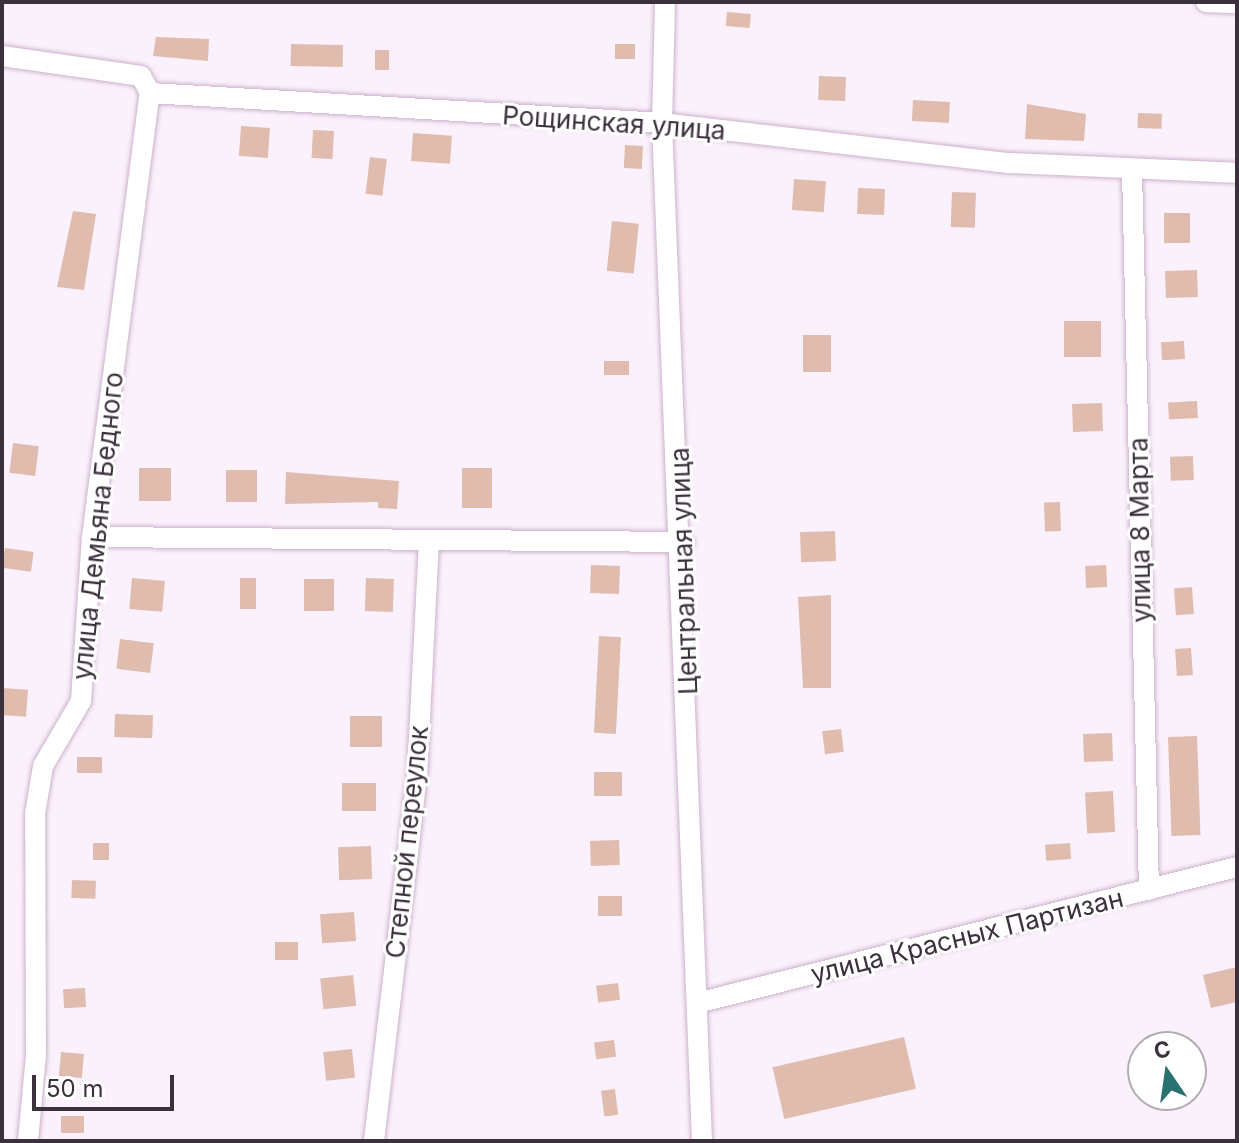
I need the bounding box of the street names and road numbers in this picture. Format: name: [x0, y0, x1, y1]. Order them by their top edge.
street label: Рощинская улица: [501, 100, 727, 146]
street label: улица Демьяна Бедного: [66, 370, 130, 682]
street label: улица 8 Марта: [1123, 437, 1157, 623]
street label: Центральная улица: [664, 447, 704, 695]
street label: Степной переулок: [379, 724, 435, 960]
street label: улица Красных Партизан: [808, 882, 1126, 990]

